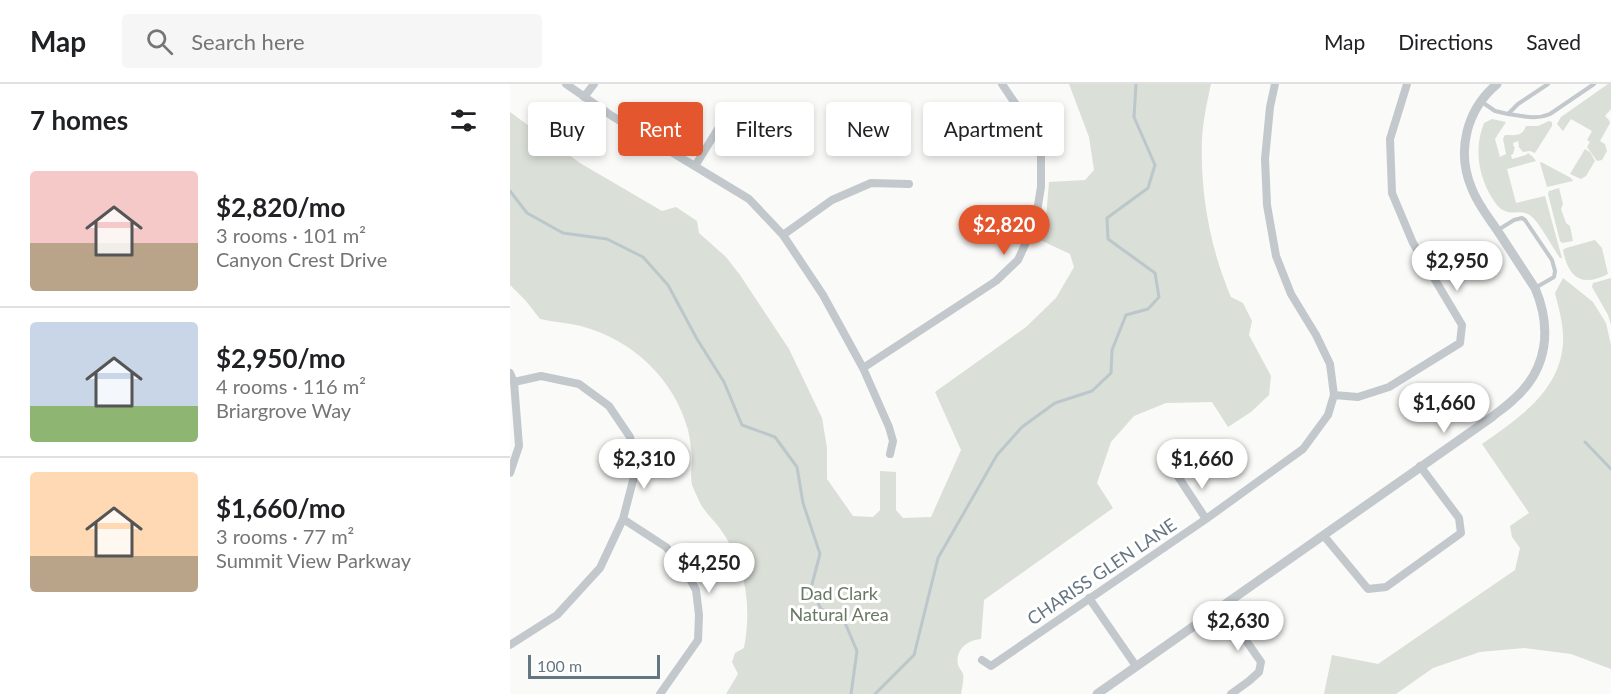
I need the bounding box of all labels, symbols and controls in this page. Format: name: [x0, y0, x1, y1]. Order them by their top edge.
search box: [122, 14, 542, 68]
text: Map: [30, 24, 86, 58]
icon: search: [143, 25, 176, 58]
text: Search here: [191, 28, 305, 55]
text: Map: [1324, 29, 1365, 54]
text: Directions: [1398, 29, 1493, 54]
text: Saved: [1526, 29, 1581, 54]
chip: Buy: [528, 102, 606, 156]
chip: Rent: [618, 102, 703, 156]
chip: Filters: [715, 102, 814, 156]
chip: New: [826, 102, 911, 156]
chip: Apartment: [923, 102, 1064, 156]
text: 7 homes: [30, 104, 128, 136]
icon: filters: [447, 104, 480, 137]
text: $2,820/mo: [216, 191, 346, 223]
icon: home: [78, 195, 150, 267]
pin: $2,820: [955, 205, 1053, 256]
text: $2,820: [973, 212, 1035, 236]
text: 3 rooms · 101 m²: [216, 223, 366, 247]
pin: $2,950: [1408, 241, 1506, 292]
text: Canyon Crest Drive: [216, 247, 387, 271]
text: $2,950: [1426, 248, 1488, 272]
text: $2,950/mo: [216, 342, 346, 374]
icon: home: [78, 346, 150, 418]
text: 4 rooms · 116 m²: [216, 374, 366, 398]
pin: $1,660: [1395, 383, 1493, 434]
text: $1,660: [1413, 390, 1475, 414]
text: Briargrove Way: [216, 398, 351, 422]
pin: $2,310: [595, 439, 693, 490]
pin: $1,660: [1153, 439, 1251, 490]
text: $2,310: [613, 446, 675, 470]
text: $1,660: [1171, 446, 1233, 470]
text: $1,660/mo: [216, 492, 346, 524]
icon: home: [78, 496, 150, 568]
street label: CHARISS GLEN LANE: [1023, 513, 1180, 629]
text: 3 rooms · 77 m²: [216, 524, 354, 548]
pin: $4,250: [660, 543, 758, 594]
text: Summit View Parkway: [216, 548, 411, 572]
text: $4,250: [678, 550, 740, 574]
park label: Dad Clark Natural Area: [789, 582, 889, 625]
pin: $2,630: [1189, 601, 1287, 652]
text: $2,630: [1207, 608, 1269, 632]
scale bar: [528, 652, 660, 680]
text: 100 m: [537, 656, 582, 675]

